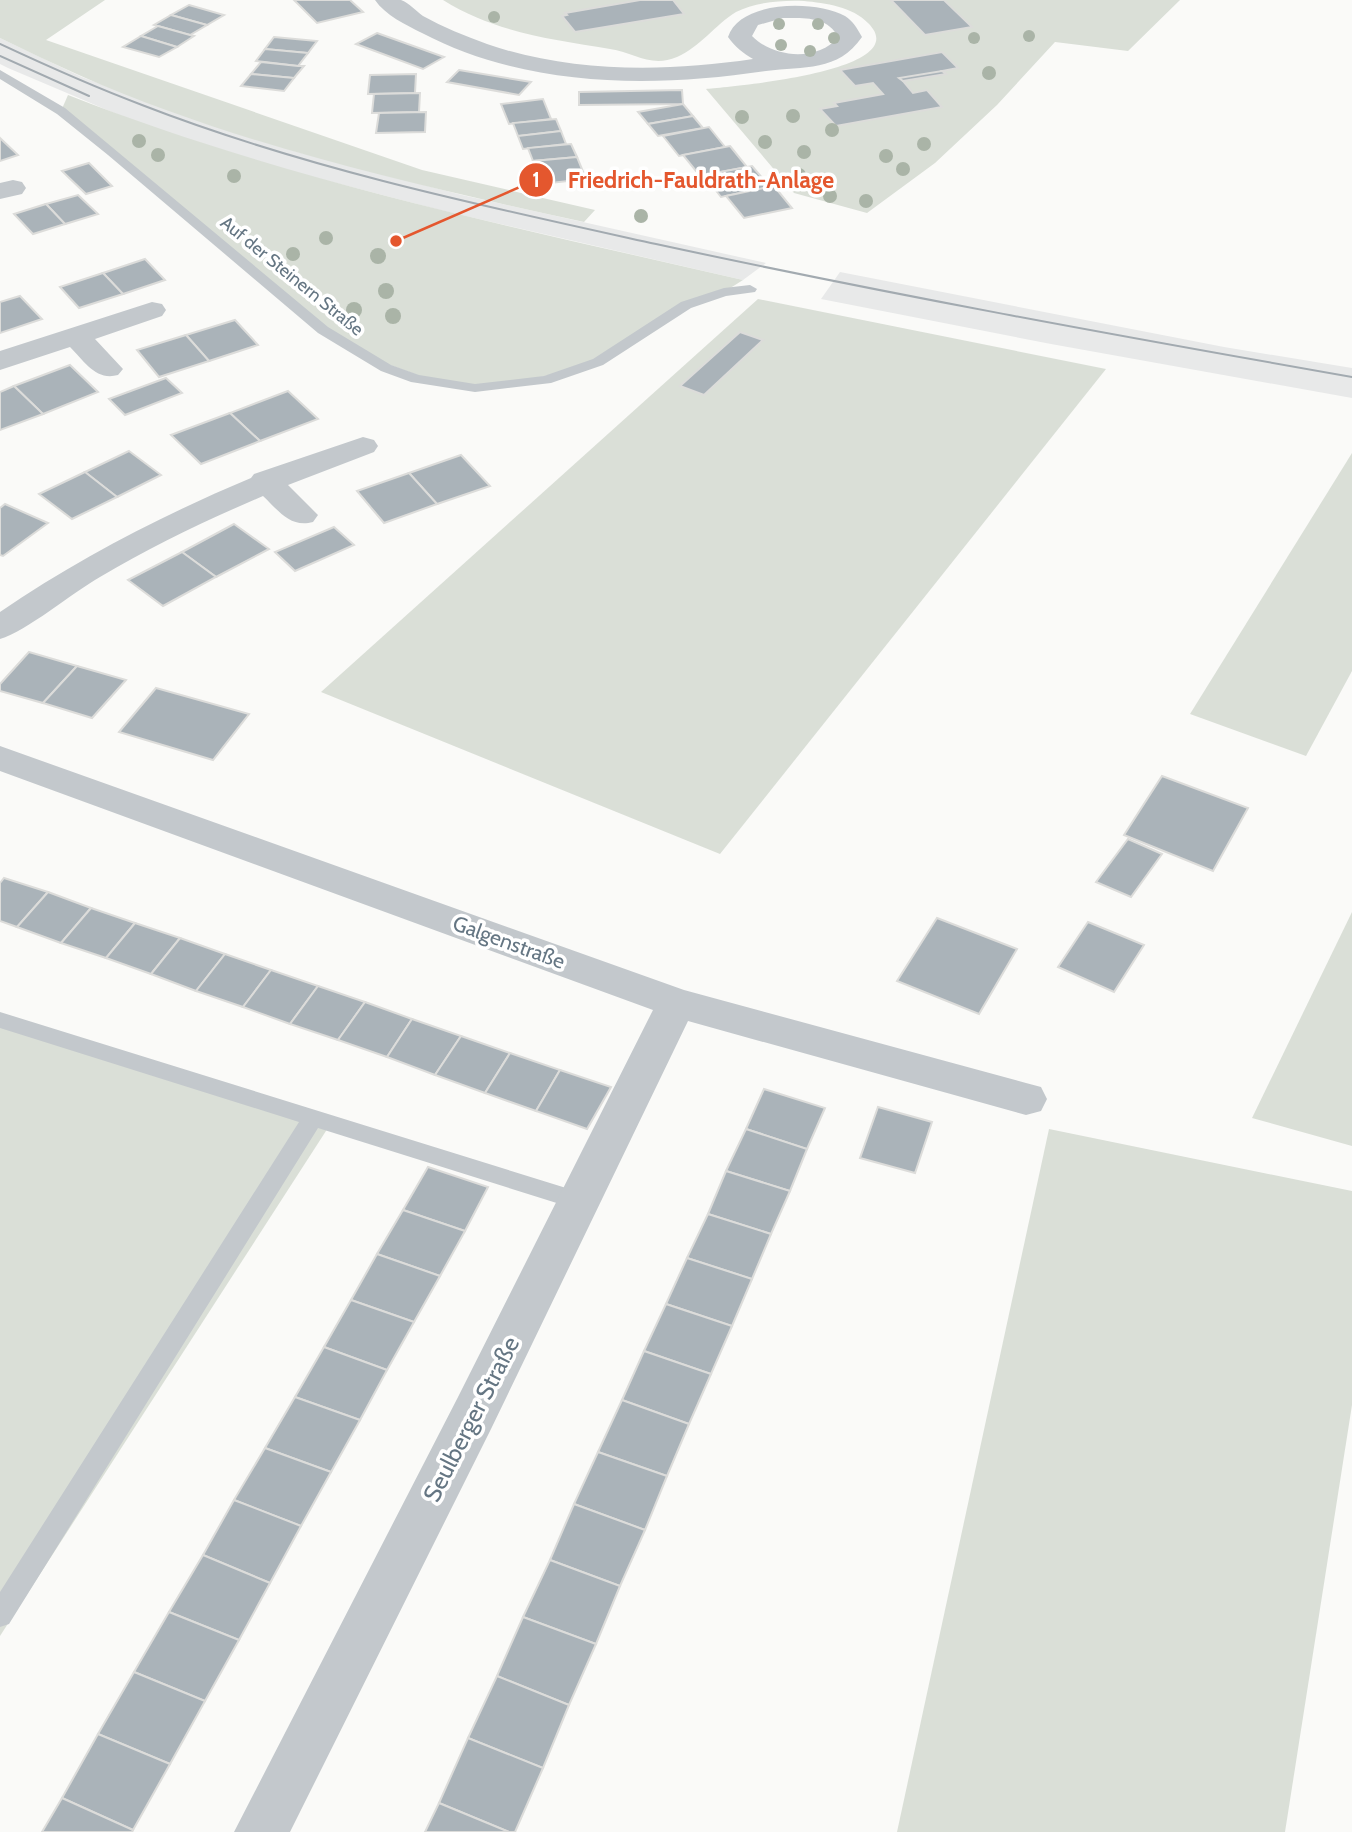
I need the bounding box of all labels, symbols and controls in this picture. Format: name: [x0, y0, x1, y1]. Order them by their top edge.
callout: Friedrich-Fauldrath-Anlage: [519, 158, 848, 202]
text: Friedrich-Fauldrath-Anlage: [568, 166, 834, 194]
text: 1: [532, 167, 540, 192]
street label: Auf der Steinern Straße: [216, 212, 368, 340]
street label: Galgenstraße: [450, 910, 569, 974]
street label: Seulberger Straße: [417, 1332, 525, 1506]

